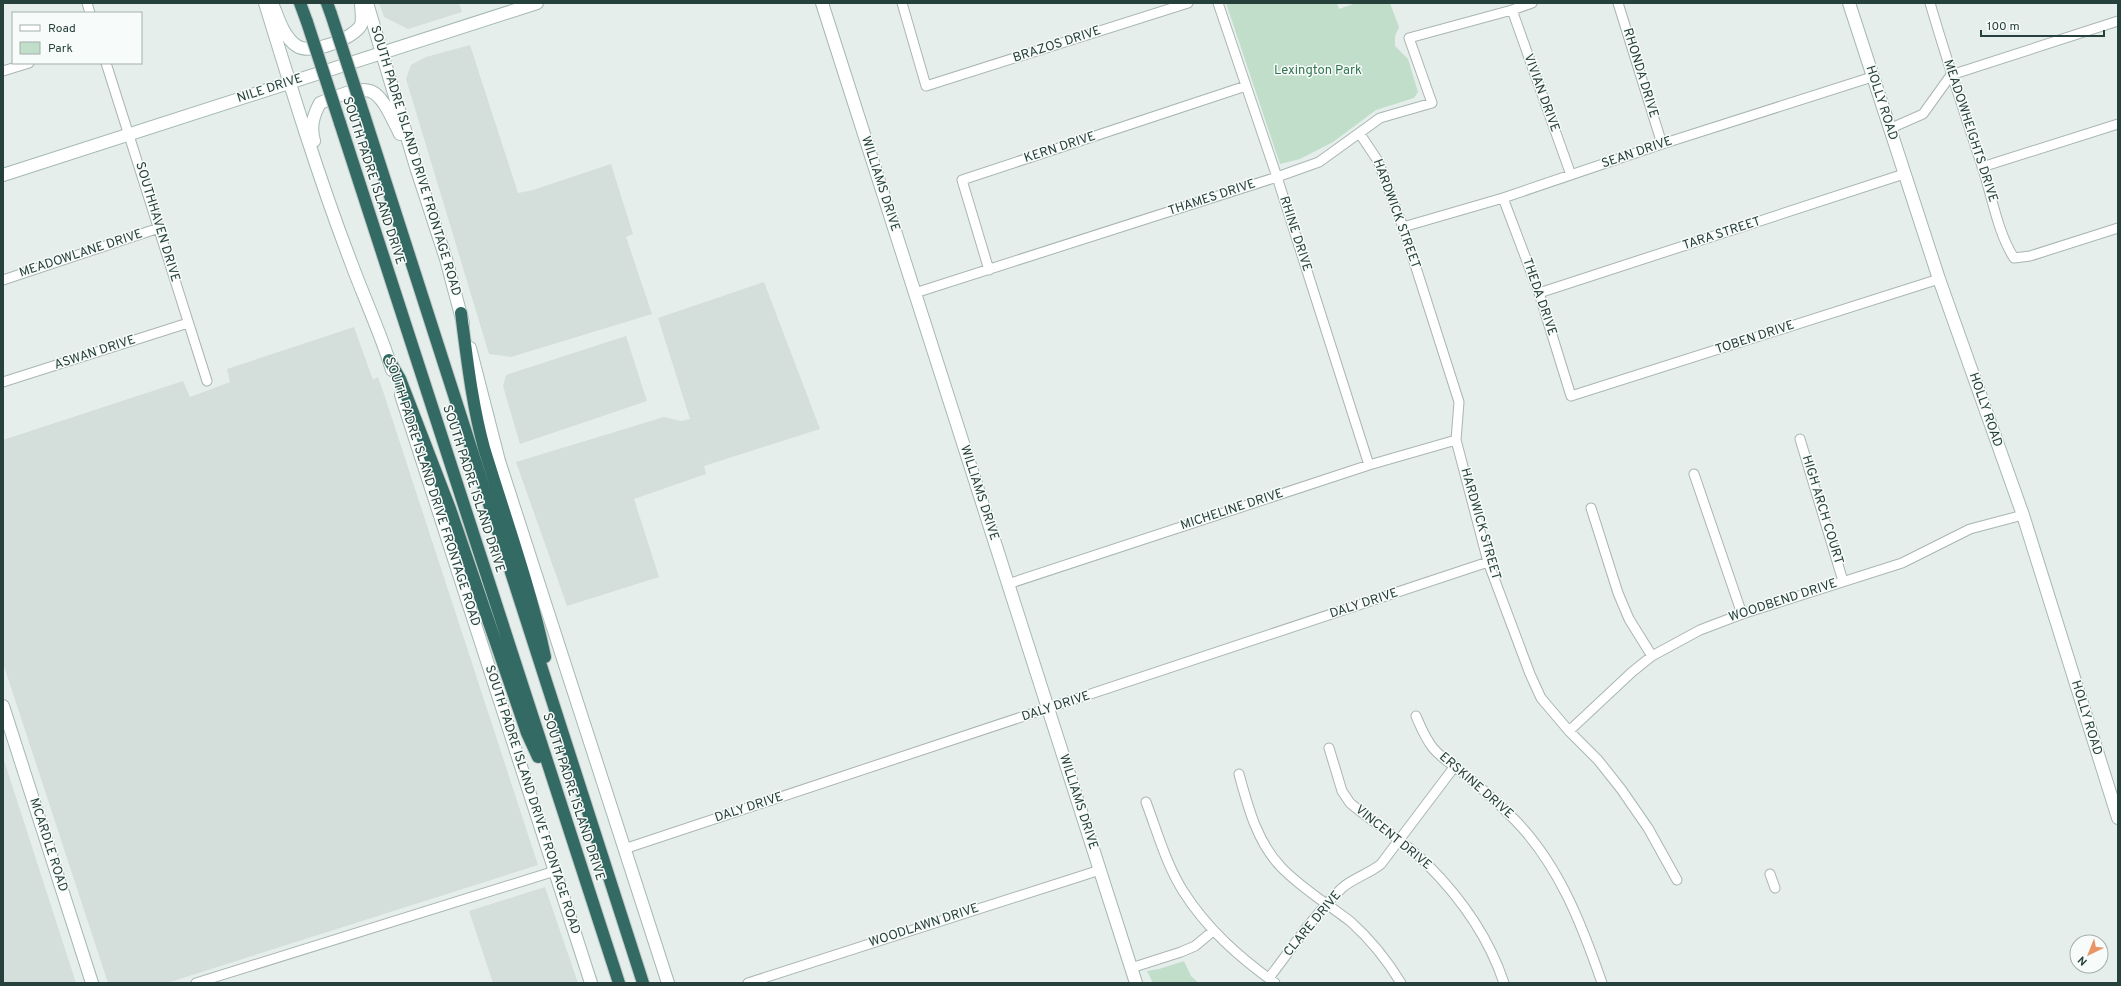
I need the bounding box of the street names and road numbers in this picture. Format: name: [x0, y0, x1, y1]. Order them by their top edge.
street label: BRAZOS DRIVE: [1011, 23, 1103, 67]
street label: SOUTH PADRE ISLAND DRIVE FRONTAGE ROAD: [366, 24, 464, 298]
street label: RHONDA DRIVE: [1619, 26, 1661, 120]
street label: VIVIAN DRIVE: [1519, 52, 1563, 134]
street label: MEADOWHEIGHTS DRIVE: [1939, 57, 2001, 205]
street label: HOLLY ROAD: [1861, 64, 1901, 142]
street label: NILE DRIVE: [235, 71, 305, 107]
street label: SOUTH PADRE ISLAND DRIVE: [338, 95, 408, 267]
street label: KERN DRIVE: [1022, 129, 1098, 167]
street label: SEAN DRIVE: [1600, 133, 1674, 173]
street label: WILLIAMS DRIVE: [857, 134, 903, 234]
street label: HARDWICK STREET: [1369, 157, 1423, 271]
street label: SOUTHHAVEN DRIVE: [131, 160, 183, 284]
street label: THAMES DRIVE: [1166, 176, 1258, 220]
street label: RHINE DRIVE: [1275, 194, 1315, 274]
street label: TARA STREET: [1681, 214, 1763, 254]
street label: MEADOWLANE DRIVE: [17, 226, 145, 282]
street label: THEDA DRIVE: [1518, 256, 1560, 338]
street label: TOBEN DRIVE: [1714, 318, 1796, 358]
street label: ASWAN DRIVE: [52, 332, 138, 374]
street label: SOUTH PADRE ISLAND DRIVE FRONTAGE ROAD: [381, 355, 483, 629]
street label: HOLLY ROAD: [1965, 371, 2005, 449]
street label: SOUTH PADRE ISLAND DRIVE: [438, 403, 508, 575]
street label: WILLIAMS DRIVE: [956, 443, 1002, 543]
street label: HIGH ARCH COURT: [1798, 453, 1846, 567]
street label: HARDWICK STREET: [1456, 466, 1504, 582]
street label: MICHELINE DRIVE: [1179, 486, 1285, 534]
street label: WOODBEND DRIVE: [1727, 576, 1839, 626]
street label: DALY DRIVE: [1328, 585, 1400, 623]
street label: SOUTH PADRE ISLAND DRIVE FRONTAGE ROAD: [481, 663, 583, 937]
street label: HOLLY ROAD: [2067, 679, 2105, 757]
street label: DALY DRIVE: [1020, 688, 1092, 726]
street label: SOUTH PADRE ISLAND DRIVE: [538, 711, 608, 883]
street label: ERSKINE DRIVE: [1436, 749, 1516, 823]
street label: WILLIAMS DRIVE: [1055, 752, 1101, 852]
street label: DALY DRIVE: [713, 789, 785, 827]
street label: MCARDLE ROAD: [25, 796, 71, 894]
street label: VINCENT DRIVE: [1352, 802, 1434, 874]
street label: CLARE DRIVE: [1281, 888, 1345, 960]
street label: WOODLAWN DRIVE: [867, 901, 981, 951]

